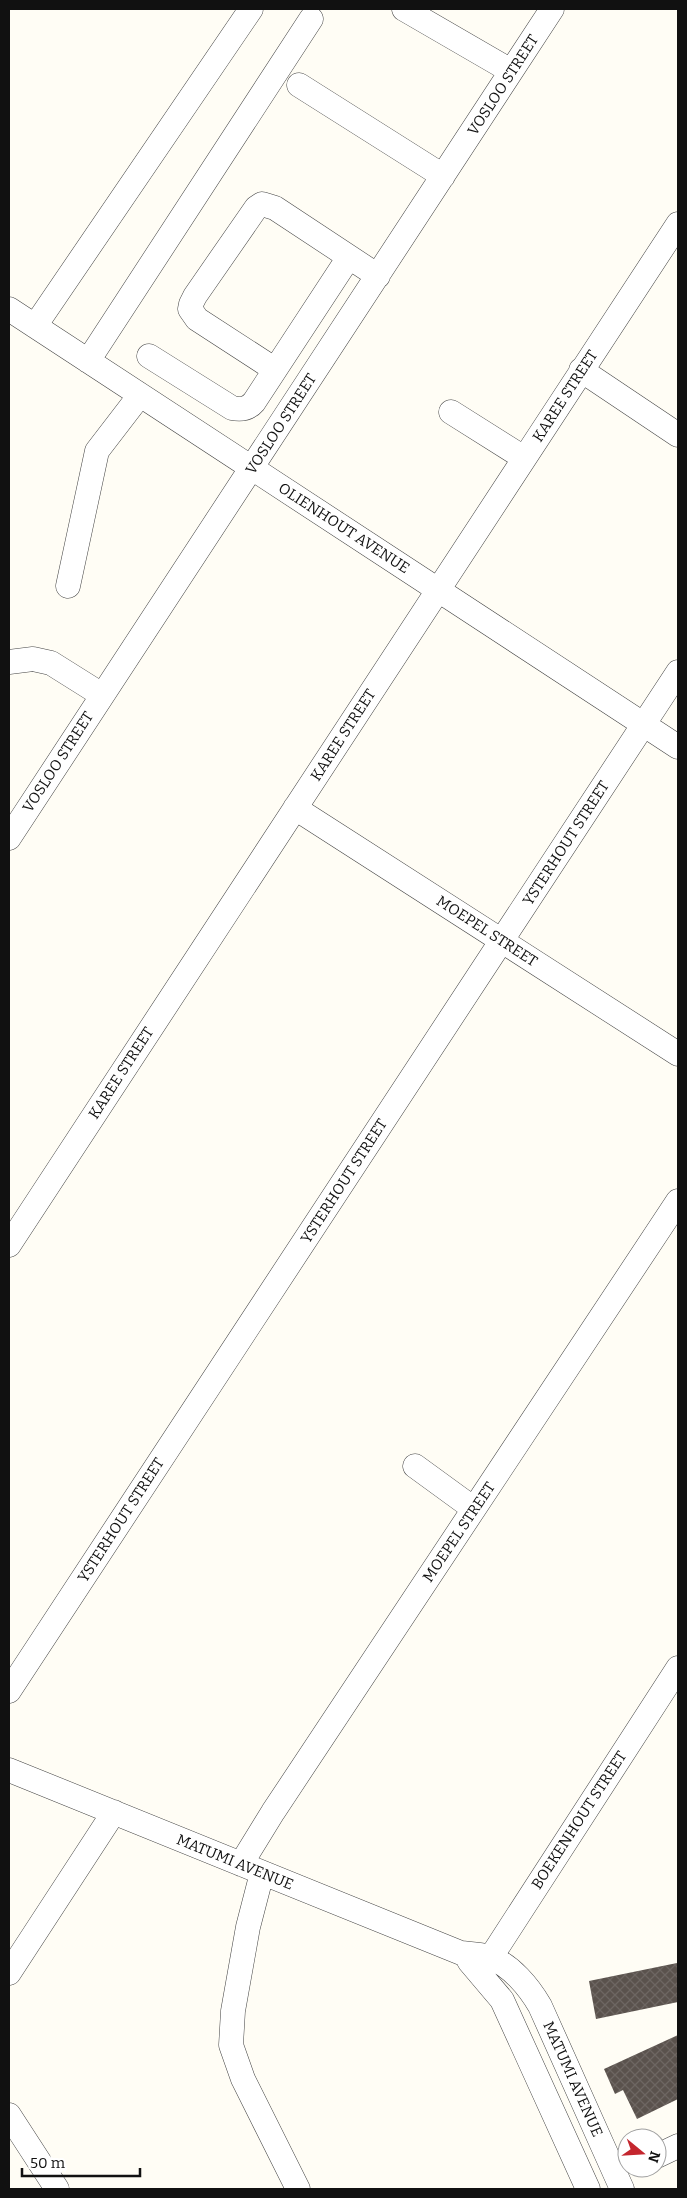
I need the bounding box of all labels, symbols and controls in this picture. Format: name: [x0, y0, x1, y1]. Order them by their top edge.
street label: VOSLOO STREET: [464, 31, 542, 139]
street label: KAREE STREET: [529, 347, 601, 445]
street label: VOSLOO STREET: [242, 370, 320, 478]
street label: OLIENHOUT AVENUE: [275, 479, 413, 577]
street label: KAREE STREET: [307, 686, 379, 784]
street label: VOSLOO STREET: [19, 708, 97, 816]
street label: YSTERHOUT STREET: [519, 777, 613, 909]
street label: MOEPEL STREET: [433, 892, 541, 970]
street label: KAREE STREET: [85, 1024, 157, 1122]
street label: YSTERHOUT STREET: [297, 1115, 391, 1247]
street label: YSTERHOUT STREET: [74, 1454, 168, 1586]
street label: MOEPEL STREET: [419, 1478, 499, 1585]
street label: BOEKENHOUT STREET: [528, 1747, 630, 1892]
street label: MATUMI AVENUE: [174, 1830, 296, 1894]
street label: MATUMI AVENUE: [539, 2018, 607, 2140]
north arrow: [617, 2128, 667, 2178]
scale bar: [22, 2146, 140, 2178]
text: N: [644, 2149, 664, 2165]
text: 50 m: [30, 2154, 66, 2172]

